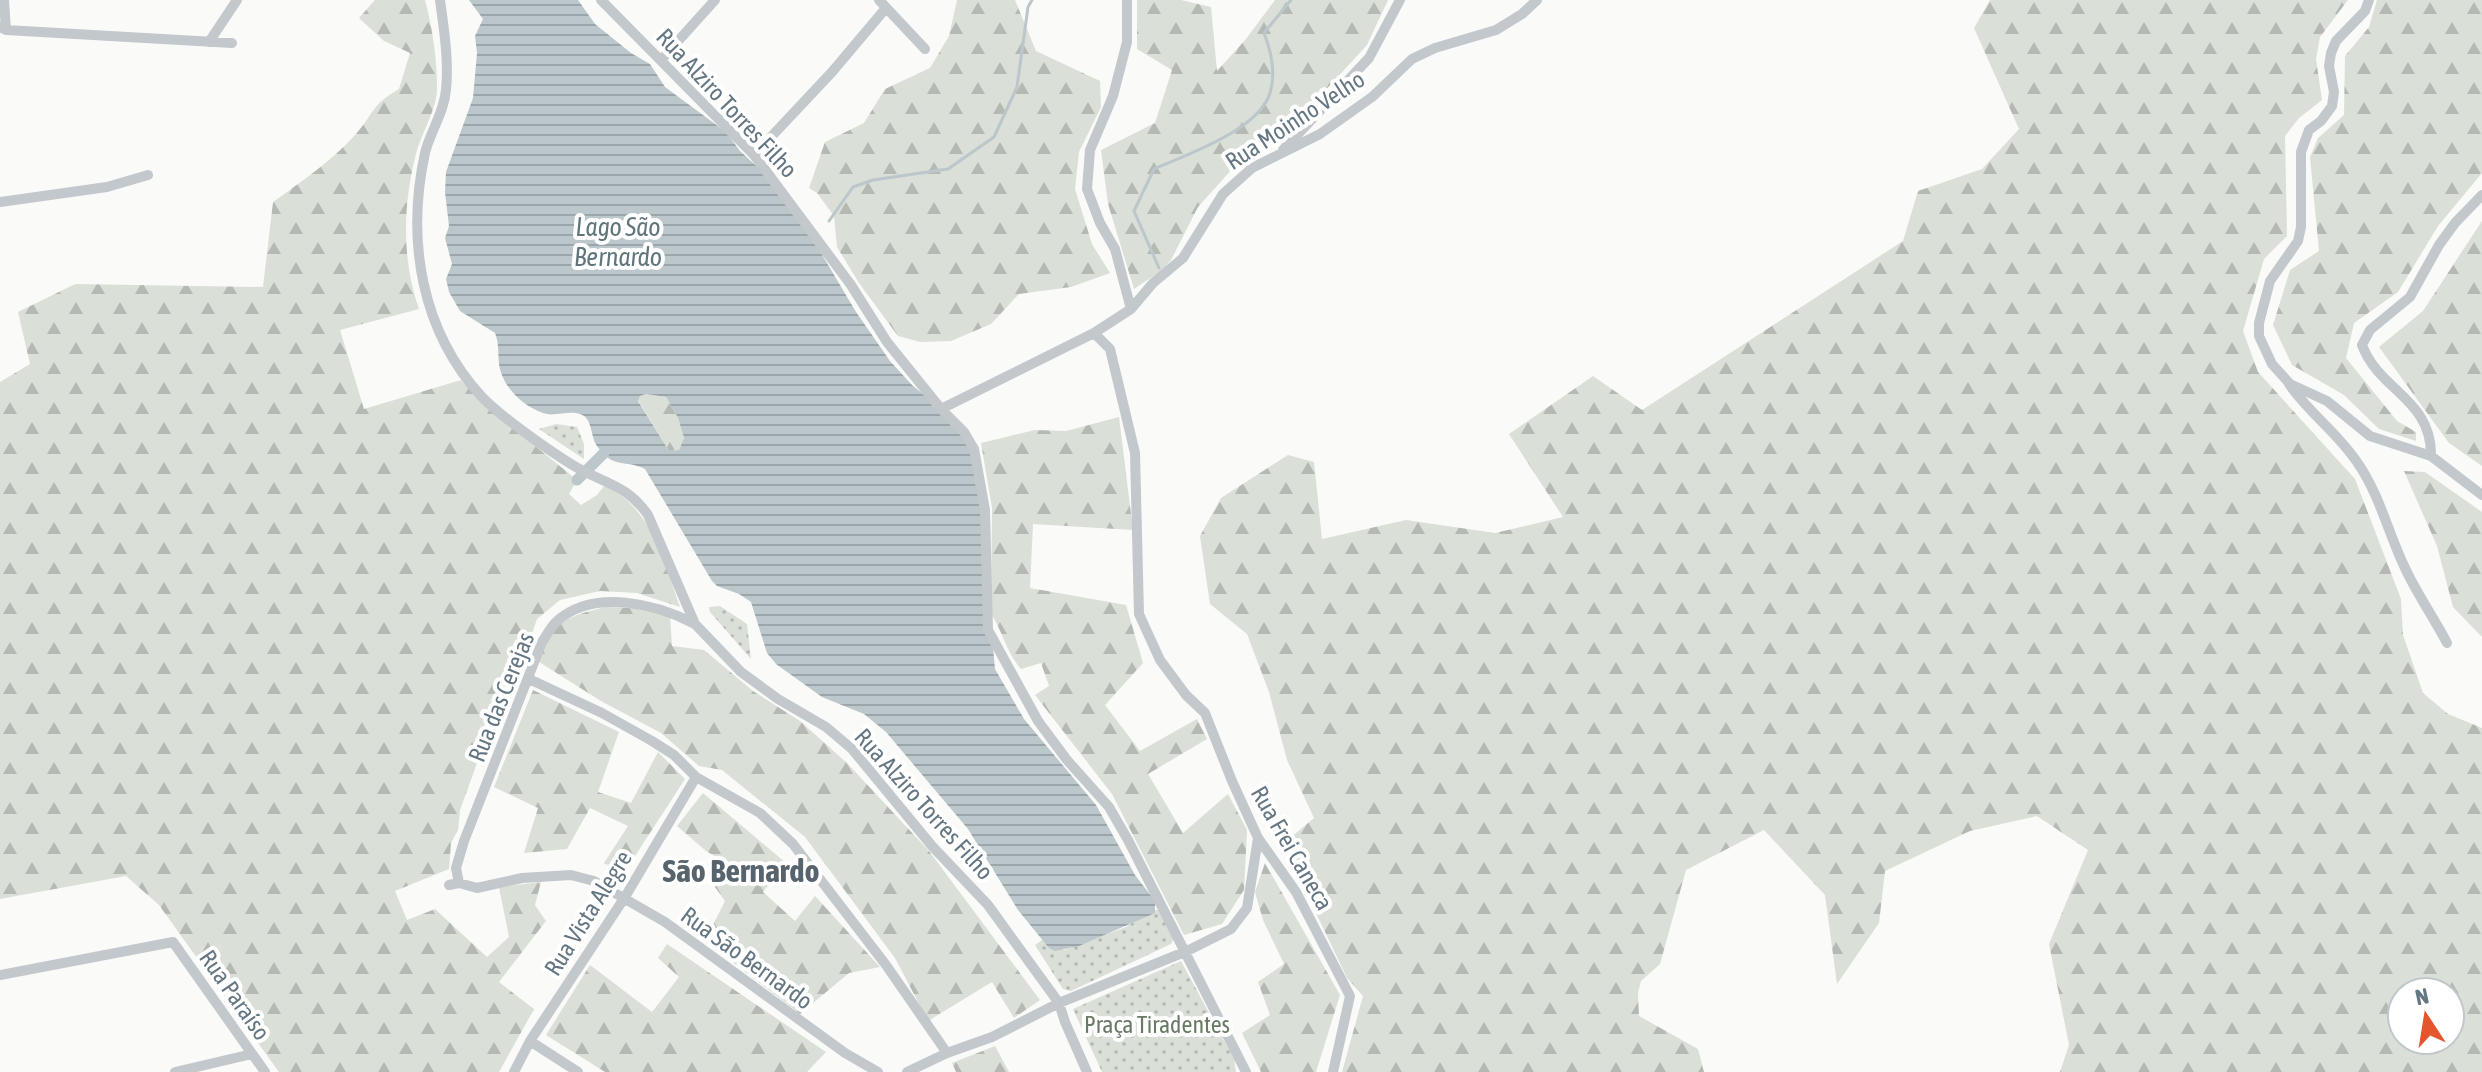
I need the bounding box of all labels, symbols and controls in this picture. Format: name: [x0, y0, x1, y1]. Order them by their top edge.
street label: Rua Alziro Torres Filho: [651, 23, 803, 183]
street label: Rua Moinho Velho: [1221, 65, 1369, 175]
water label: Lago São Bernardo: [574, 212, 662, 272]
street label: Rua das Cerejas: [463, 628, 539, 766]
street label: Rua Alziro Torres Filho: [849, 723, 999, 885]
street label: Rua Frei Caneca: [1246, 781, 1338, 915]
street label: Rua Vista Alegre: [539, 846, 637, 980]
district label: São Bernardo: [663, 852, 819, 889]
street label: Rua São Bernardo: [676, 901, 818, 1015]
street label: Rua Paraíso: [194, 945, 276, 1045]
north arrow: [2386, 976, 2466, 1056]
text: N: [2413, 982, 2431, 1011]
park label: Praça Tiradentes: [1084, 1011, 1230, 1038]

